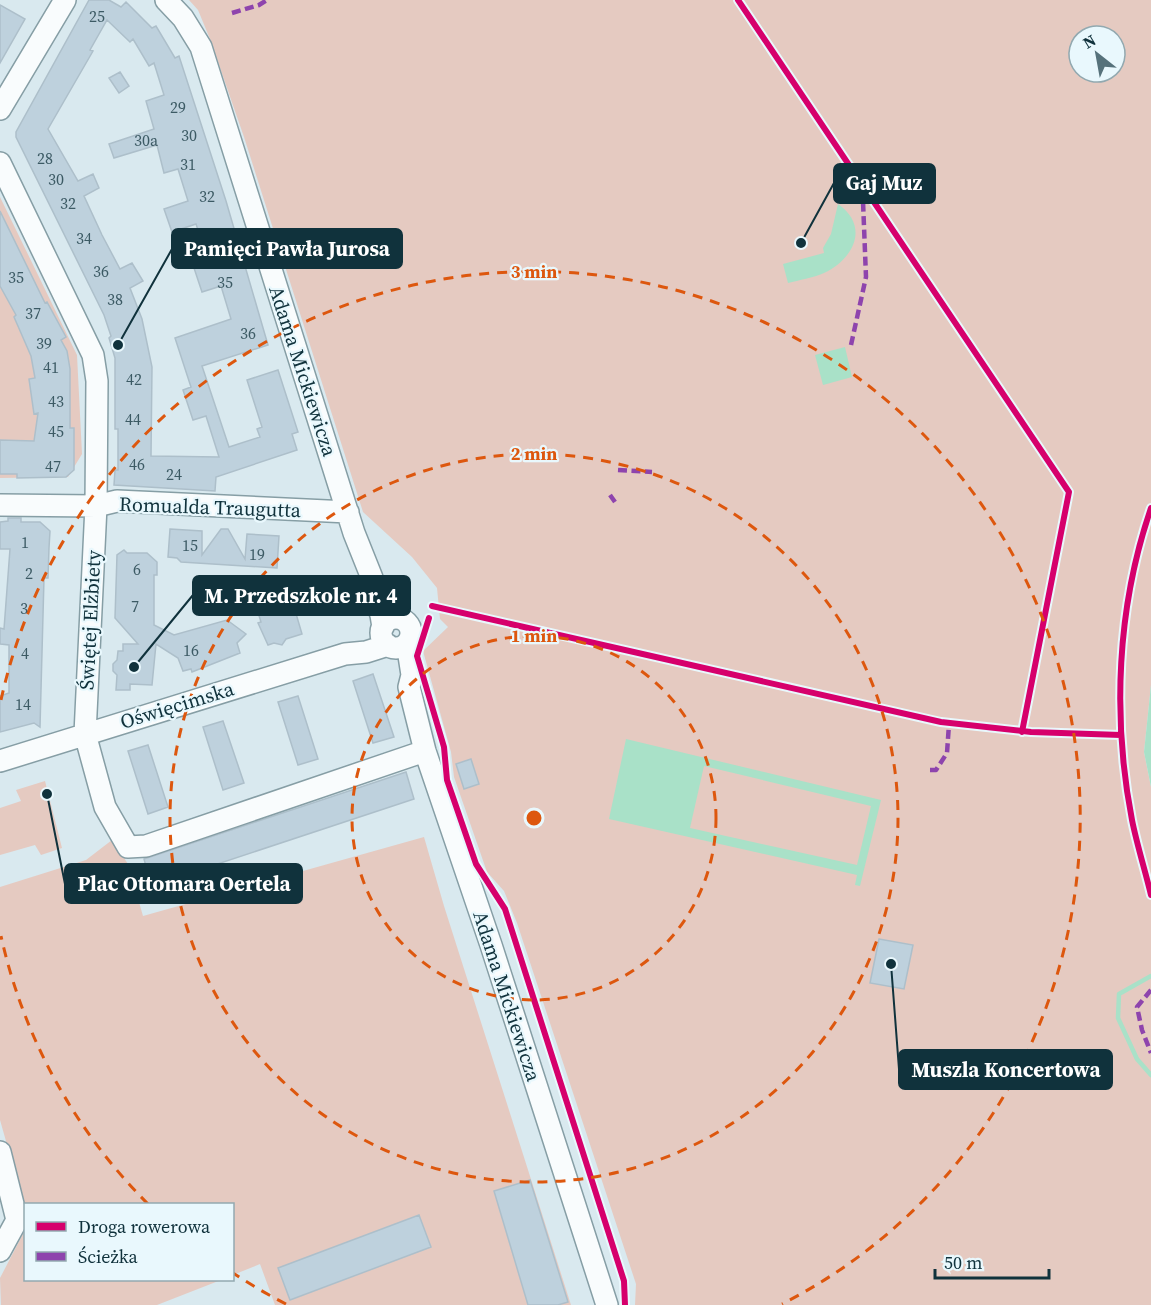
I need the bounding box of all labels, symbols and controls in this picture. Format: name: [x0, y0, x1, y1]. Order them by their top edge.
house number: 25: [89, 5, 105, 27]
north arrow: [1067, 24, 1127, 84]
text: N: [1079, 29, 1100, 54]
house number: 29: [170, 96, 186, 118]
house number: 30: [181, 124, 197, 146]
house number: 30a: [134, 129, 159, 151]
house number: 28: [37, 147, 53, 169]
house number: 31: [180, 153, 196, 175]
callout: Gaj Muz: [834, 164, 935, 203]
house number: 30: [48, 168, 64, 190]
text: Gaj Muz: [846, 168, 923, 197]
house number: 32: [199, 185, 215, 207]
house number: 32: [60, 192, 76, 214]
house number: 34: [76, 227, 92, 249]
callout: Pamięci Pawła Jurosa: [172, 229, 402, 268]
text: Pamięci Pawła Jurosa: [184, 234, 391, 263]
text: 3 min: [511, 259, 557, 284]
house number: 36: [93, 260, 109, 282]
house number: 35: [8, 266, 24, 288]
house number: 35: [217, 271, 233, 293]
street label: Adama Mickiewicza: [262, 282, 344, 461]
house number: 38: [107, 288, 123, 310]
house number: 37: [25, 302, 41, 324]
house number: 36: [240, 322, 256, 344]
house number: 39: [36, 332, 52, 354]
house number: 41: [43, 356, 59, 378]
house number: 42: [126, 368, 142, 390]
house number: 43: [48, 390, 64, 412]
house number: 44: [125, 408, 141, 430]
house number: 45: [48, 420, 64, 442]
text: 2 min: [511, 441, 557, 466]
house number: 46: [129, 453, 145, 475]
house number: 47: [45, 455, 61, 477]
house number: 24: [166, 463, 182, 485]
street label: Romualda Traugutta: [119, 490, 302, 524]
house number: 1: [21, 531, 29, 553]
house number: 15: [182, 534, 198, 556]
house number: 19: [249, 543, 265, 565]
street label: Świętej Elżbiety: [72, 549, 108, 691]
house number: 6: [133, 558, 141, 580]
house number: 2: [25, 562, 33, 584]
callout: M. Przedszkole nr. 4: [193, 576, 410, 615]
text: M. Przedszkole nr. 4: [204, 581, 398, 610]
house number: 7: [131, 595, 139, 617]
house number: 3: [20, 597, 28, 619]
text: 1 min: [511, 623, 557, 648]
house number: 16: [183, 639, 199, 661]
house number: 4: [21, 642, 29, 664]
street label: Oświęcimska: [117, 674, 238, 736]
house number: 14: [15, 693, 31, 715]
centre of rings: [524, 808, 544, 828]
callout: Plac Ottomara Oertela: [65, 864, 302, 903]
text: Plac Ottomara Oertela: [77, 869, 291, 898]
street label: Adama Mickiewicza: [466, 907, 548, 1086]
callout: Muszla Koncertowa: [899, 1050, 1112, 1089]
text: Muszla Koncertowa: [911, 1055, 1101, 1084]
legend: [24, 1203, 234, 1281]
text: Droga rowerowa: [78, 1214, 211, 1239]
scale bar: [935, 1242, 1049, 1280]
text: Ścieżka: [78, 1244, 139, 1269]
text: 50 m: [944, 1250, 982, 1275]

